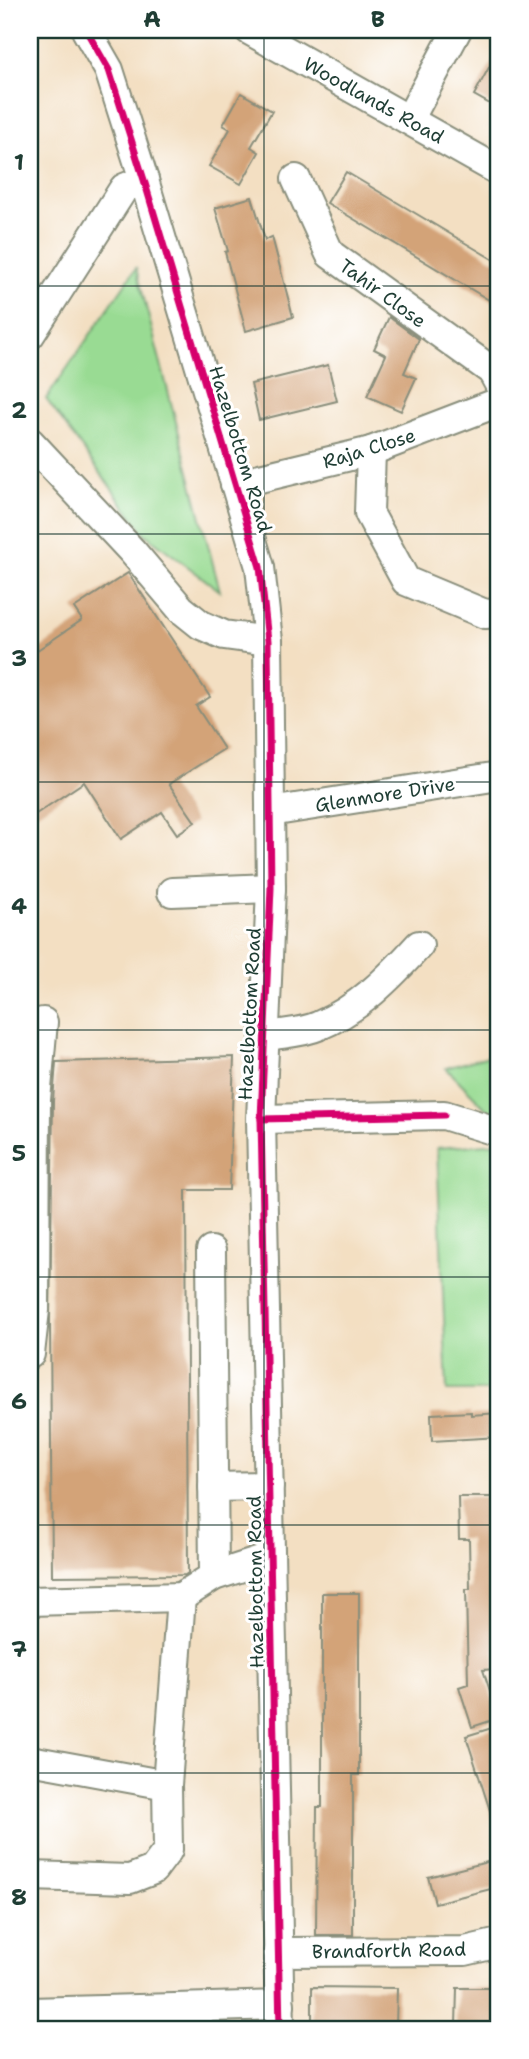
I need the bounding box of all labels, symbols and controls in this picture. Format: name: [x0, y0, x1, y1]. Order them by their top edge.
text: A: [143, 4, 161, 34]
text: B: [371, 4, 385, 34]
street label: Woodlands Road: [299, 51, 449, 149]
text: 1: [14, 147, 24, 177]
street label: Tahir Close: [334, 253, 431, 333]
street label: Hazelbottom Road: [203, 363, 278, 535]
text: 2: [11, 395, 27, 425]
street label: Raja Close: [320, 423, 419, 474]
text: 3: [11, 643, 27, 673]
street label: Glenmore Drive: [313, 771, 457, 818]
text: 4: [11, 891, 27, 921]
street label: Hazelbottom Road: [232, 927, 267, 1101]
text: 5: [12, 1138, 26, 1168]
text: 6: [11, 1386, 27, 1416]
street label: Hazelbottom Road: [241, 1495, 270, 1669]
text: 7: [11, 1634, 27, 1664]
text: 8: [11, 1882, 27, 1912]
street label: Brandforth Road: [312, 1937, 466, 1964]

